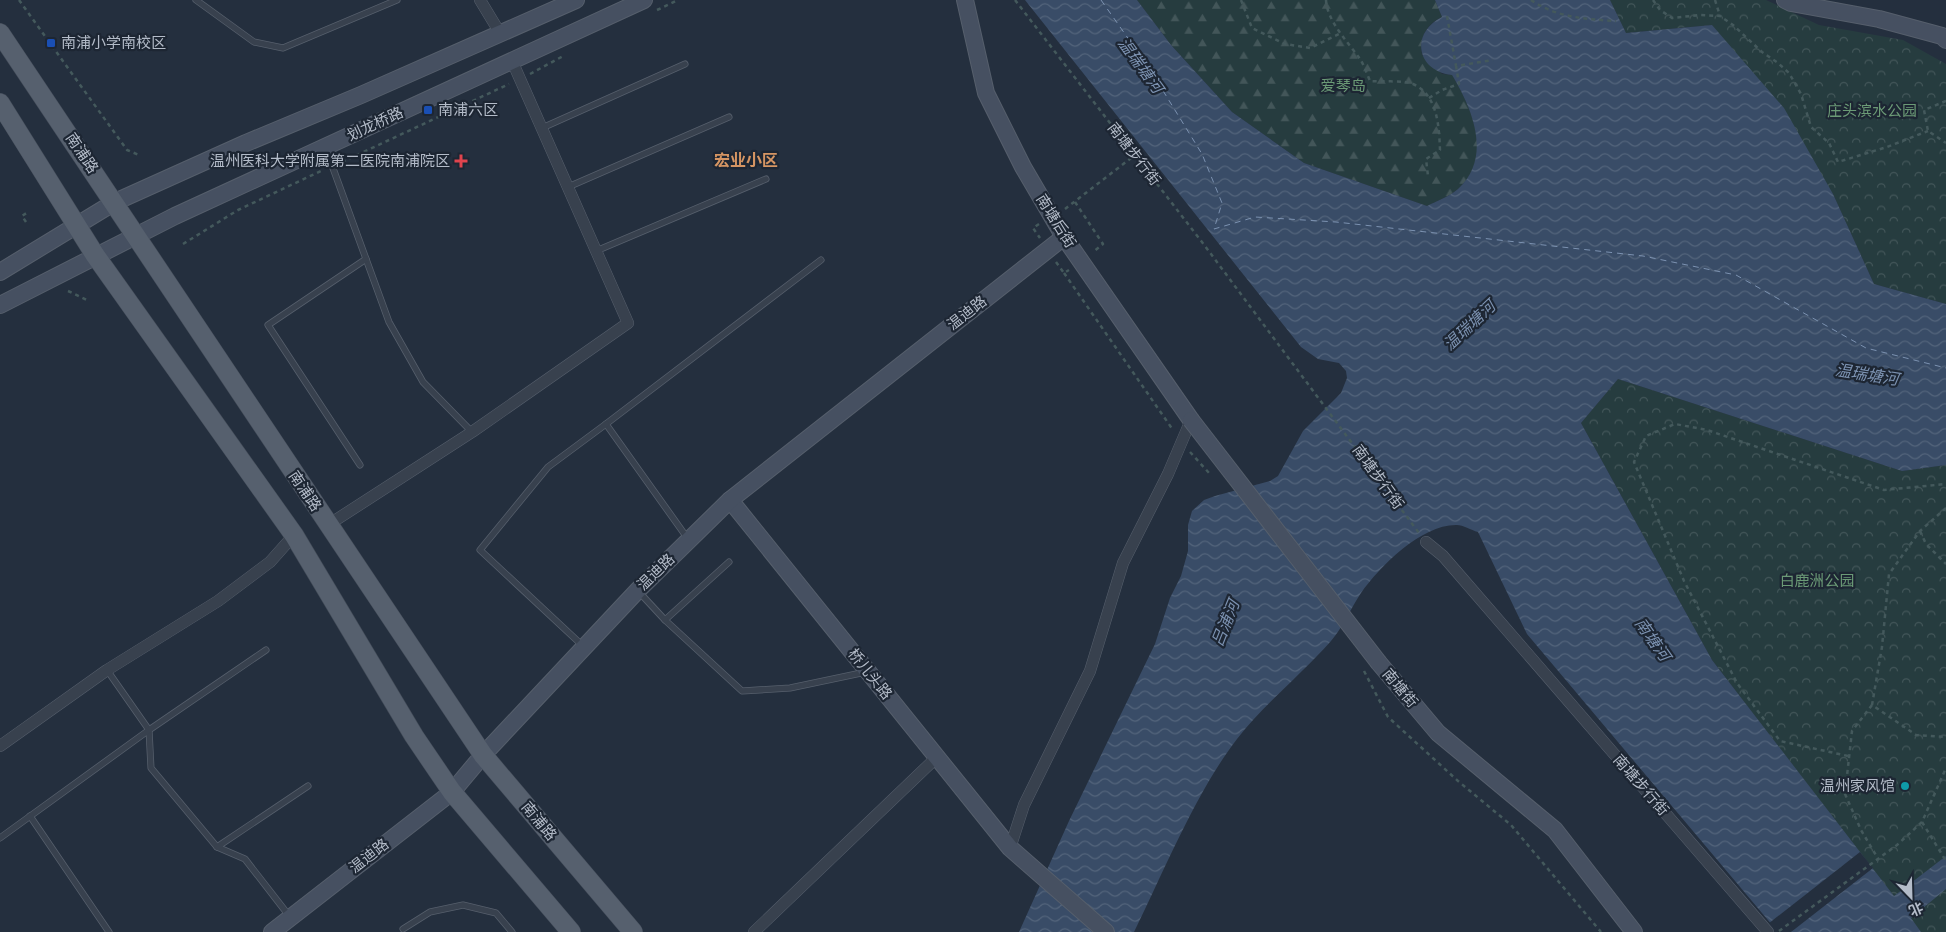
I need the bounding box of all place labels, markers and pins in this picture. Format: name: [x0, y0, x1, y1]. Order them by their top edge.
place label: 南浦小学南校区: [61, 32, 166, 54]
marker: 南浦小学南校区: [45, 37, 57, 49]
place label: 南浦六区: [438, 99, 498, 121]
marker: 南浦六区: [422, 104, 434, 116]
place label: 温州医科大学附属第二医院南浦院区: [210, 150, 450, 172]
marker: 温州医科大学附属第二医院南浦院区: [454, 154, 468, 168]
place label: 温州家风馆: [1820, 775, 1895, 797]
marker: 温州家风馆: [1899, 780, 1911, 792]

